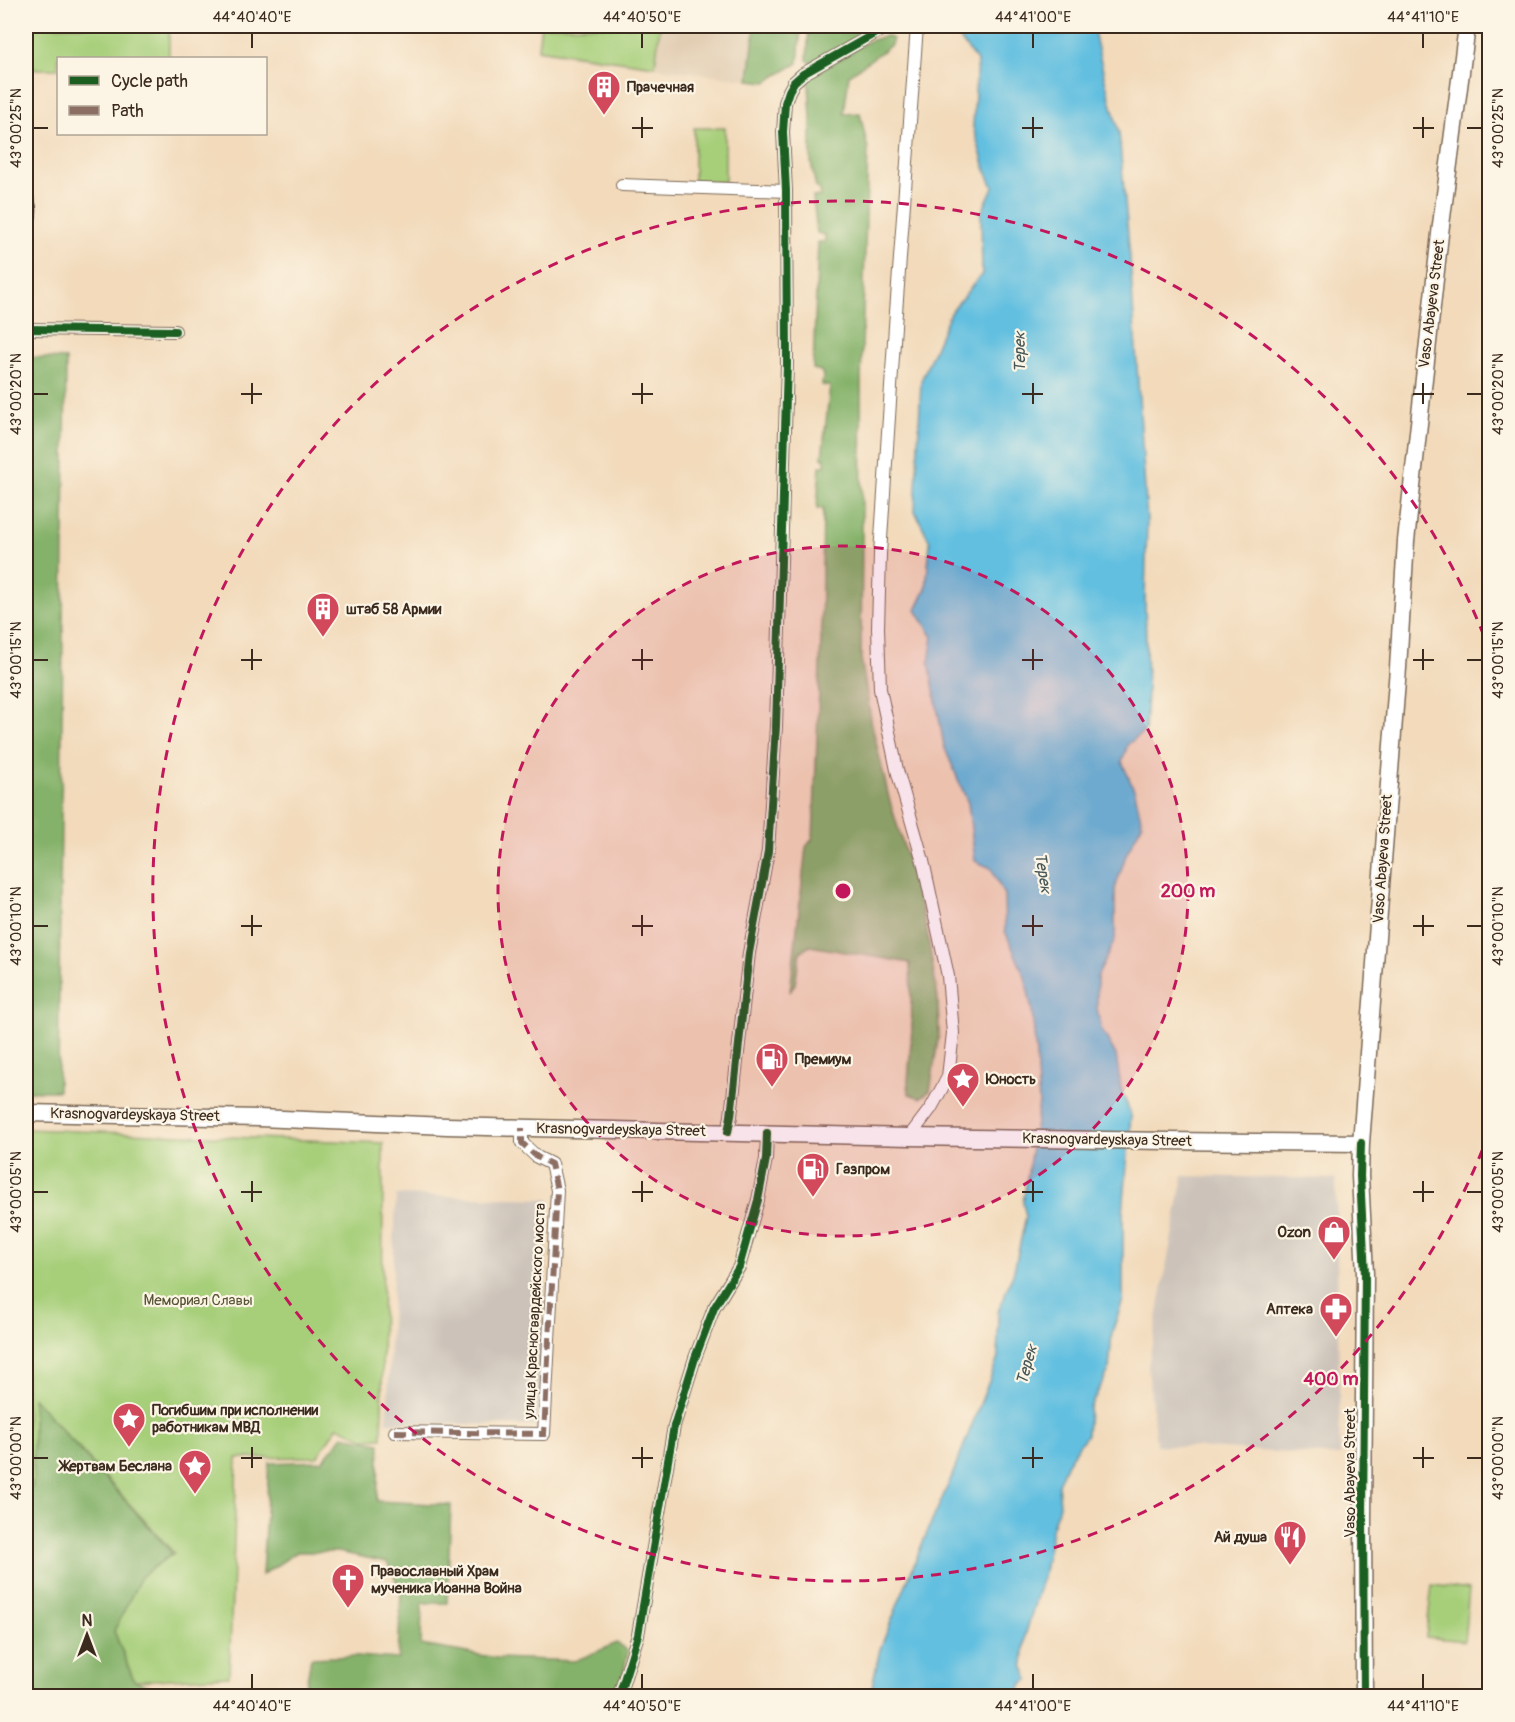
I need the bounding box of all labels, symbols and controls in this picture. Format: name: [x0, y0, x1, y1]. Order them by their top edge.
text: 44°40'40"E: [213, 8, 292, 27]
text: 44°40'50"E: [603, 8, 681, 27]
text: 44°41'00"E: [995, 8, 1071, 27]
text: 44°41'10"E: [1387, 8, 1459, 27]
legend: [57, 57, 267, 135]
building icon: Прачечная: [586, 69, 622, 116]
text: Cycle path: [111, 70, 188, 93]
place label: Прачечная: [627, 78, 694, 97]
text: 43°00'25"N: [7, 88, 26, 168]
text: 43°00'25"N: [1489, 88, 1508, 168]
text: Path: [111, 100, 144, 123]
street label: Vaso Abayeva Street: [1415, 238, 1449, 369]
water label: Терек: [1010, 330, 1030, 372]
text: 43°00'20"N: [7, 353, 26, 435]
text: 43°00'20"N: [1489, 353, 1508, 435]
building icon: штаб 58 Армии: [305, 591, 341, 638]
place label: штаб 58 Армии: [346, 600, 442, 619]
text: 43°00'15"N: [7, 621, 26, 699]
text: 43°00'15"N: [1489, 621, 1508, 699]
street label: Vaso Abayeva Street: [1369, 793, 1397, 924]
water label: Терек: [1030, 851, 1056, 896]
text: 200 m: [1161, 880, 1215, 903]
centre of rings: [833, 881, 853, 901]
text: 43°00'10"N: [7, 886, 26, 966]
text: 43°00'10"N: [1489, 886, 1508, 966]
fuel station icon: Премиум: [754, 1041, 790, 1088]
place label: Премиум: [795, 1050, 851, 1069]
place icon: Юность: [945, 1061, 981, 1108]
place label: Юность: [985, 1070, 1036, 1089]
street label: Krasnogvardeyskaya Street: [50, 1104, 221, 1126]
street label: Krasnogvardeyskaya Street: [536, 1119, 707, 1141]
street label: Krasnogvardeyskaya Street: [1022, 1129, 1193, 1151]
text: 43°00'05"N: [7, 1151, 26, 1233]
fuel station icon: Газпром: [795, 1151, 831, 1198]
text: 43°00'05"N: [1489, 1151, 1508, 1233]
place label: Газпром: [836, 1160, 890, 1179]
street label: улица Красногвардейского моста: [520, 1203, 550, 1420]
shop icon: Ozon: [1316, 1214, 1352, 1261]
place label: Ozon: [1277, 1223, 1311, 1242]
park label: Мемориал Славы: [143, 1291, 253, 1310]
pharmacy icon: Аптека: [1318, 1291, 1354, 1338]
place label: Аптека: [1266, 1300, 1313, 1319]
water label: Терек: [1012, 1341, 1043, 1387]
text: 400 m: [1304, 1368, 1358, 1391]
place icon: Погибшим при исполнении работникам МВД: [111, 1401, 147, 1448]
place label: Погибшим при исполнении работникам МВД: [152, 1401, 318, 1437]
street label: Vaso Abayeva Street: [1341, 1407, 1360, 1538]
text: 43°00'00"N: [7, 1416, 26, 1500]
text: 43°00'00"N: [1489, 1416, 1508, 1500]
place icon: Жертвам Беслана: [177, 1448, 213, 1495]
place label: Жертвам Беслана: [57, 1457, 172, 1476]
restaurant icon: Ай душа: [1272, 1519, 1308, 1566]
place label: Ай душа: [1214, 1528, 1267, 1547]
church icon: Православный Храм мученика Иоанна Война: [330, 1562, 366, 1609]
place label: Православный Храм мученика Иоанна Война: [371, 1562, 522, 1598]
north arrow: [57, 1605, 117, 1665]
text: N: [82, 1611, 93, 1631]
text: 44°40'40"E: [213, 1697, 292, 1716]
text: 44°40'50"E: [603, 1697, 681, 1716]
text: 44°41'00"E: [995, 1697, 1071, 1716]
text: 44°41'10"E: [1387, 1697, 1459, 1716]

